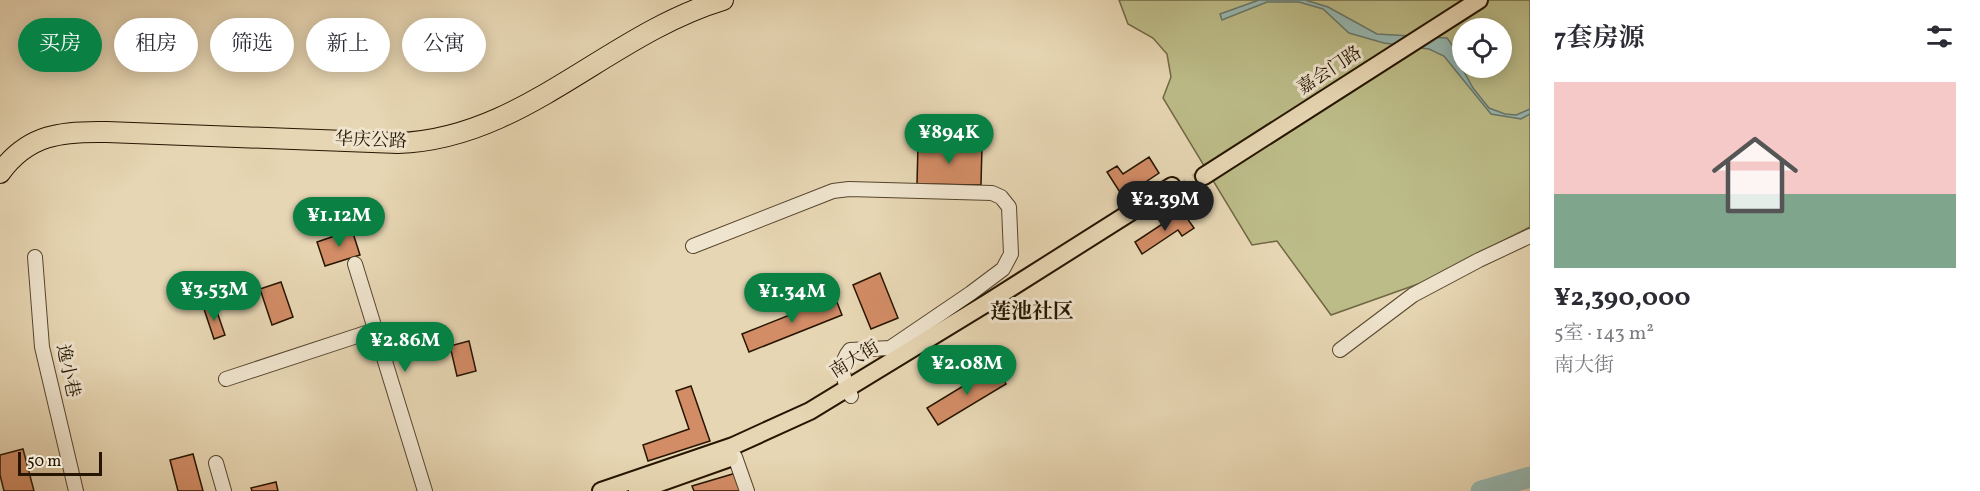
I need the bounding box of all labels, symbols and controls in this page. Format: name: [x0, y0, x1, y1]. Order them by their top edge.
chip: 买房: [18, 18, 102, 72]
chip: 租房: [114, 18, 198, 72]
chip: 筛选: [210, 18, 294, 72]
chip: 新上: [306, 18, 390, 72]
chip: 公寓: [402, 18, 486, 72]
map controls: [1452, 18, 1512, 78]
button: locate: [1452, 18, 1512, 78]
icon: filters: [1923, 20, 1956, 53]
text: 7套房源: [1554, 21, 1644, 57]
street label: 嘉会门路: [1293, 41, 1367, 101]
pin: ¥894K: [907, 114, 991, 165]
text: ¥894K: [919, 119, 979, 147]
icon: home: [1701, 121, 1809, 229]
street label: 华庆公路: [335, 127, 407, 155]
pin: ¥2.39M: [1116, 181, 1214, 232]
text: ¥2.39M: [1131, 186, 1199, 214]
pin: ¥1.12M: [290, 197, 388, 248]
text: ¥1.12M: [307, 202, 371, 230]
pin: ¥3.53M: [165, 271, 263, 322]
pin: ¥1.34M: [743, 273, 841, 324]
text: ¥3.53M: [180, 276, 248, 304]
text: ¥1.34M: [758, 278, 826, 306]
text: ¥2,390,000: [1554, 280, 1691, 316]
district label: 莲池社区: [990, 298, 1074, 327]
text: 5室 · 143 m²: [1554, 320, 1654, 348]
pin: ¥2.86M: [356, 322, 454, 373]
text: ¥2.86M: [370, 327, 440, 355]
street label: 南大街: [825, 335, 885, 385]
street label: 逸小巷: [49, 342, 85, 400]
pin: ¥2.08M: [918, 345, 1016, 396]
text: ¥2.08M: [931, 350, 1003, 378]
text: 南大街: [1554, 352, 1614, 380]
scale bar: [18, 449, 102, 476]
text: 50 m: [27, 451, 61, 473]

